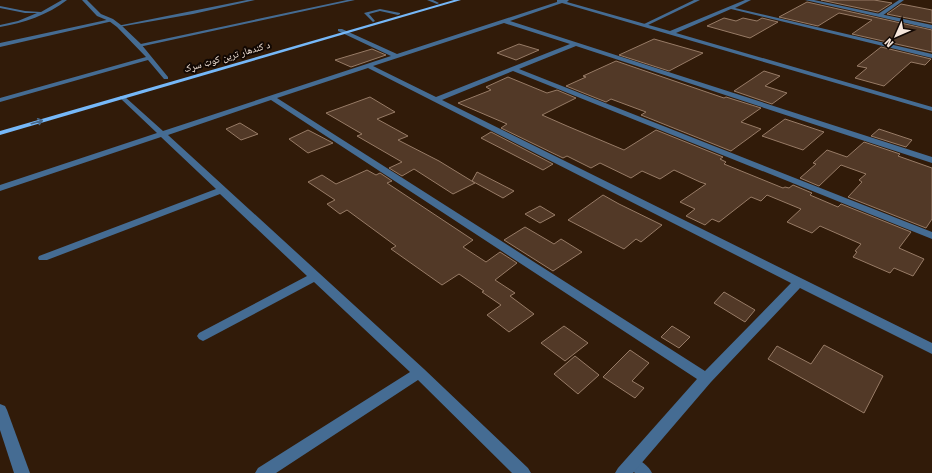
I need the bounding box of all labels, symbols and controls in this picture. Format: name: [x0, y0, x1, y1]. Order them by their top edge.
north arrow: [876, 16, 916, 56]
text: N: [882, 36, 896, 50]
street label: د کندهار ترين کوټ سړک: [182, 39, 272, 75]
one-way arrow: [31, 118, 44, 125]

